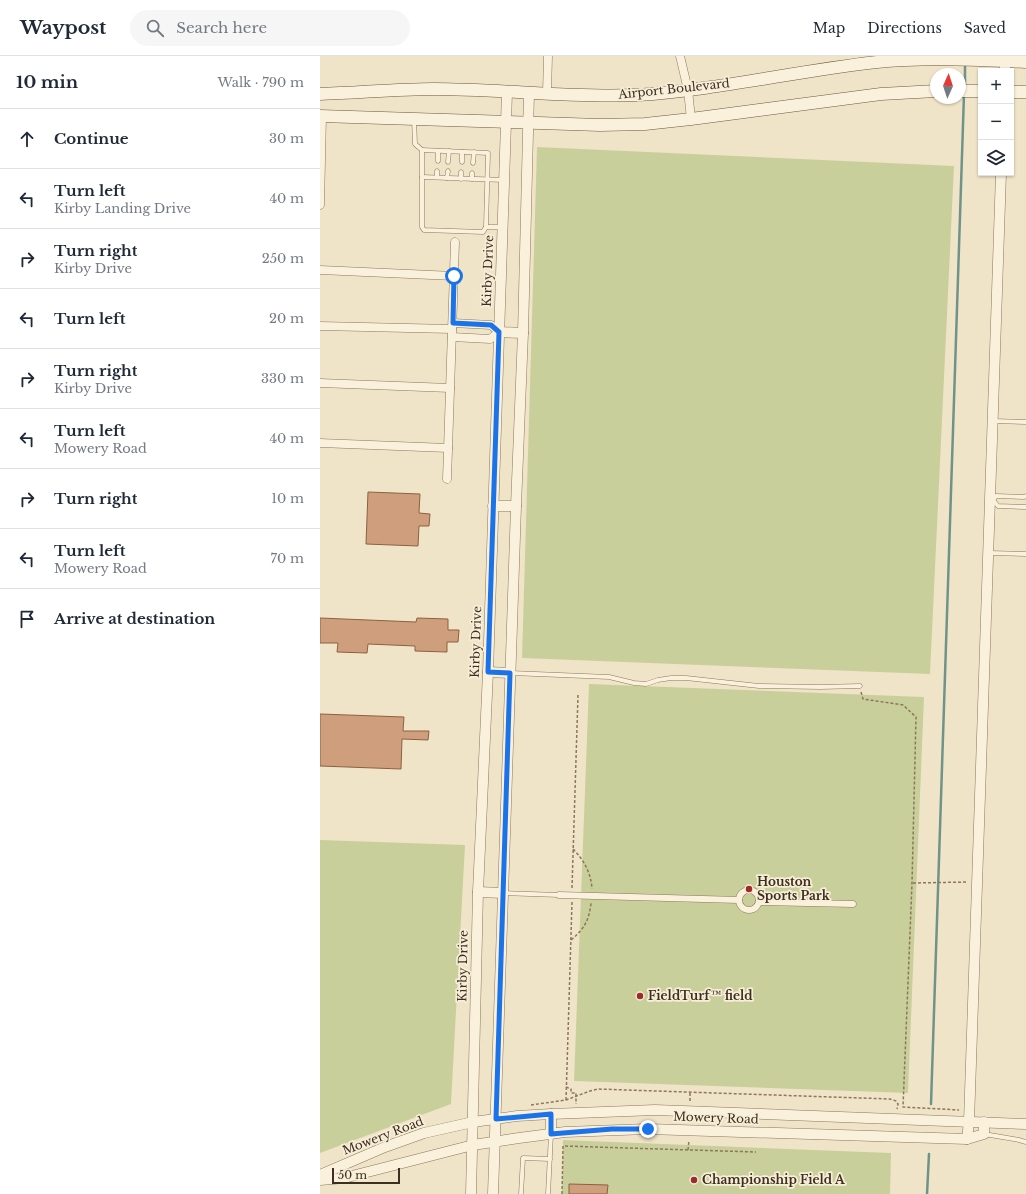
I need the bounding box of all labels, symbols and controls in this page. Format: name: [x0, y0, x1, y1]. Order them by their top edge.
search box: [130, 10, 410, 46]
text: Waypost: [20, 16, 106, 39]
icon: search: [144, 17, 166, 39]
text: Search here: [176, 18, 267, 37]
text: Map: [813, 19, 845, 37]
text: Directions: [867, 19, 942, 37]
text: Saved: [964, 19, 1006, 37]
north arrow: [930, 68, 966, 104]
map controls: [978, 68, 1014, 176]
button: +: [978, 68, 1014, 104]
text: 10 min: [16, 72, 78, 93]
text: Walk · 790 m: [218, 74, 304, 91]
street label: Airport Boulevard: [616, 75, 730, 102]
button: −: [978, 104, 1014, 140]
icon: ahead: [16, 128, 38, 150]
text: Continue: [54, 129, 129, 148]
text: 30 m: [269, 130, 304, 147]
button: layers: [978, 140, 1014, 176]
text: Turn left: [54, 181, 125, 200]
icon: left: [16, 188, 38, 210]
text: 40 m: [269, 190, 304, 207]
text: Kirby Landing Drive: [54, 200, 191, 217]
street label: Kirby Drive: [479, 235, 496, 307]
text: Turn right: [54, 241, 137, 260]
icon: right: [16, 248, 38, 270]
text: 250 m: [262, 250, 304, 267]
text: Kirby Drive: [54, 260, 132, 277]
route start: [445, 267, 463, 285]
icon: left: [16, 308, 38, 330]
text: Turn left: [54, 309, 125, 328]
text: 20 m: [269, 310, 304, 327]
text: Turn right: [54, 361, 137, 380]
icon: right: [16, 368, 38, 390]
text: 330 m: [261, 370, 304, 387]
text: Kirby Drive: [54, 380, 132, 397]
text: Turn left: [54, 421, 125, 440]
icon: left: [16, 428, 38, 450]
text: 40 m: [269, 430, 304, 447]
text: Mowery Road: [54, 440, 147, 457]
icon: right: [16, 488, 38, 510]
text: Turn right: [54, 489, 137, 508]
text: 10 m: [271, 490, 304, 507]
text: Turn left: [54, 541, 125, 560]
icon: left: [16, 548, 38, 570]
text: 70 m: [271, 550, 304, 567]
text: Mowery Road: [54, 560, 147, 577]
street label: Kirby Drive: [467, 606, 484, 678]
icon: arrive: [16, 608, 38, 630]
text: Arrive at destination: [54, 609, 215, 628]
place label: Houston Sports Park: [757, 874, 831, 903]
marker: Houston Sports Park: [744, 884, 754, 894]
street label: Kirby Drive: [454, 930, 471, 1002]
place label: FieldTurf™ field: [648, 988, 753, 1003]
marker: FieldTurf™ field: [635, 991, 645, 1001]
street label: Mowery Road: [673, 1109, 759, 1126]
street label: Mowery Road: [340, 1113, 425, 1158]
route end: [639, 1120, 657, 1138]
scale bar: [332, 1166, 400, 1185]
text: 50 m: [338, 1168, 367, 1182]
place label: Championship Field A: [702, 1172, 846, 1187]
marker: Championship Field A: [689, 1175, 699, 1185]

